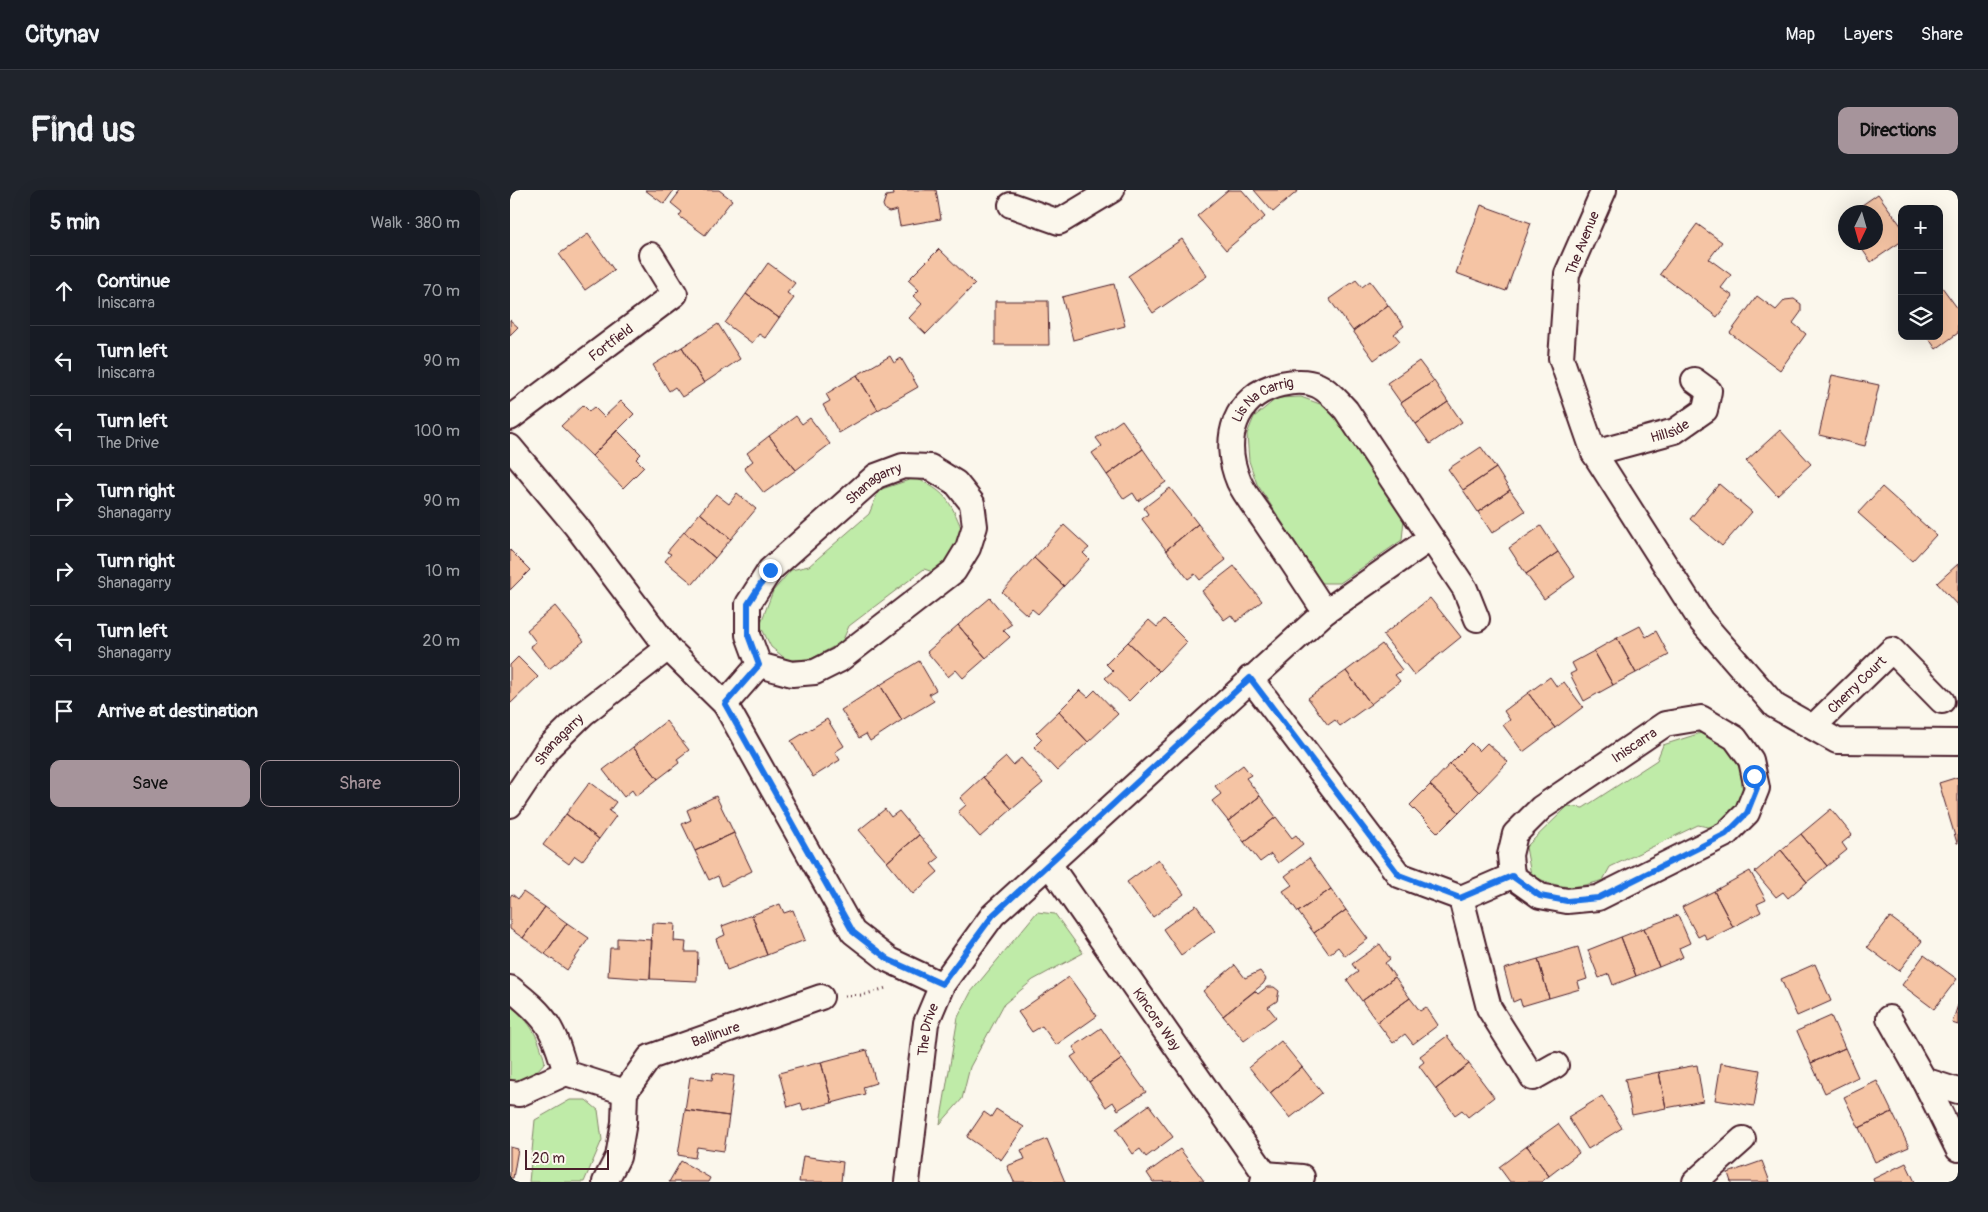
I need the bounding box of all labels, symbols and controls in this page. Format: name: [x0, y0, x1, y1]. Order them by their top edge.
text: Citynav: [25, 20, 100, 49]
text: Map: [1786, 23, 1815, 46]
text: Layers: [1843, 23, 1893, 46]
text: Share: [1921, 23, 1963, 46]
button: Directions: [1838, 107, 1958, 154]
text: Find us: [30, 108, 135, 152]
north arrow: [1838, 205, 1883, 250]
map controls: [1898, 205, 1943, 340]
button: +: [1898, 205, 1943, 250]
text: 5 min: [50, 209, 100, 236]
street label: The Avenue: [1562, 209, 1603, 278]
text: Walk · 380 m: [371, 213, 460, 233]
button: −: [1898, 250, 1943, 295]
text: Continue: [97, 269, 170, 293]
icon: ahead: [50, 277, 78, 305]
text: 70 m: [423, 281, 460, 301]
text: Iniscarra: [97, 293, 155, 313]
button: layers: [1898, 295, 1943, 340]
street label: Fortfield: [585, 320, 637, 365]
text: Turn left: [97, 339, 167, 363]
icon: left: [50, 347, 78, 375]
text: 90 m: [423, 351, 460, 371]
text: Iniscarra: [97, 363, 155, 383]
street label: Lis Na Carrig: [1228, 374, 1295, 425]
text: Turn left: [97, 409, 167, 433]
street label: Hillside: [1648, 416, 1693, 446]
icon: left: [50, 417, 78, 445]
text: 100 m: [414, 421, 460, 441]
text: The Drive: [97, 433, 159, 453]
street label: Shanagarry: [842, 459, 904, 508]
text: Turn right: [97, 479, 175, 503]
icon: right: [50, 487, 78, 515]
text: 90 m: [423, 491, 460, 511]
text: Shanagarry: [97, 503, 171, 523]
text: Turn right: [97, 549, 175, 573]
icon: right: [50, 557, 78, 585]
route end: [759, 559, 782, 582]
text: 10 m: [425, 561, 460, 581]
text: Shanagarry: [97, 573, 171, 593]
text: Turn left: [97, 619, 167, 643]
icon: left: [50, 627, 78, 655]
text: 20 m: [422, 631, 460, 651]
text: Shanagarry: [97, 643, 171, 663]
street label: Cherry Court: [1824, 652, 1890, 717]
icon: arrive: [50, 697, 78, 725]
text: Arrive at destination: [97, 699, 258, 723]
street label: Shanagarry: [531, 710, 587, 769]
street label: Iniscarra: [1608, 724, 1660, 767]
button: Save: [50, 760, 250, 807]
button: Share: [260, 760, 460, 807]
route start: [1743, 765, 1766, 788]
street label: Kincora Way: [1129, 985, 1184, 1054]
street label: The Drive: [914, 1000, 942, 1057]
street label: Ballinure: [689, 1018, 742, 1051]
scale bar: [525, 1147, 609, 1170]
text: 20 m: [532, 1150, 565, 1167]

